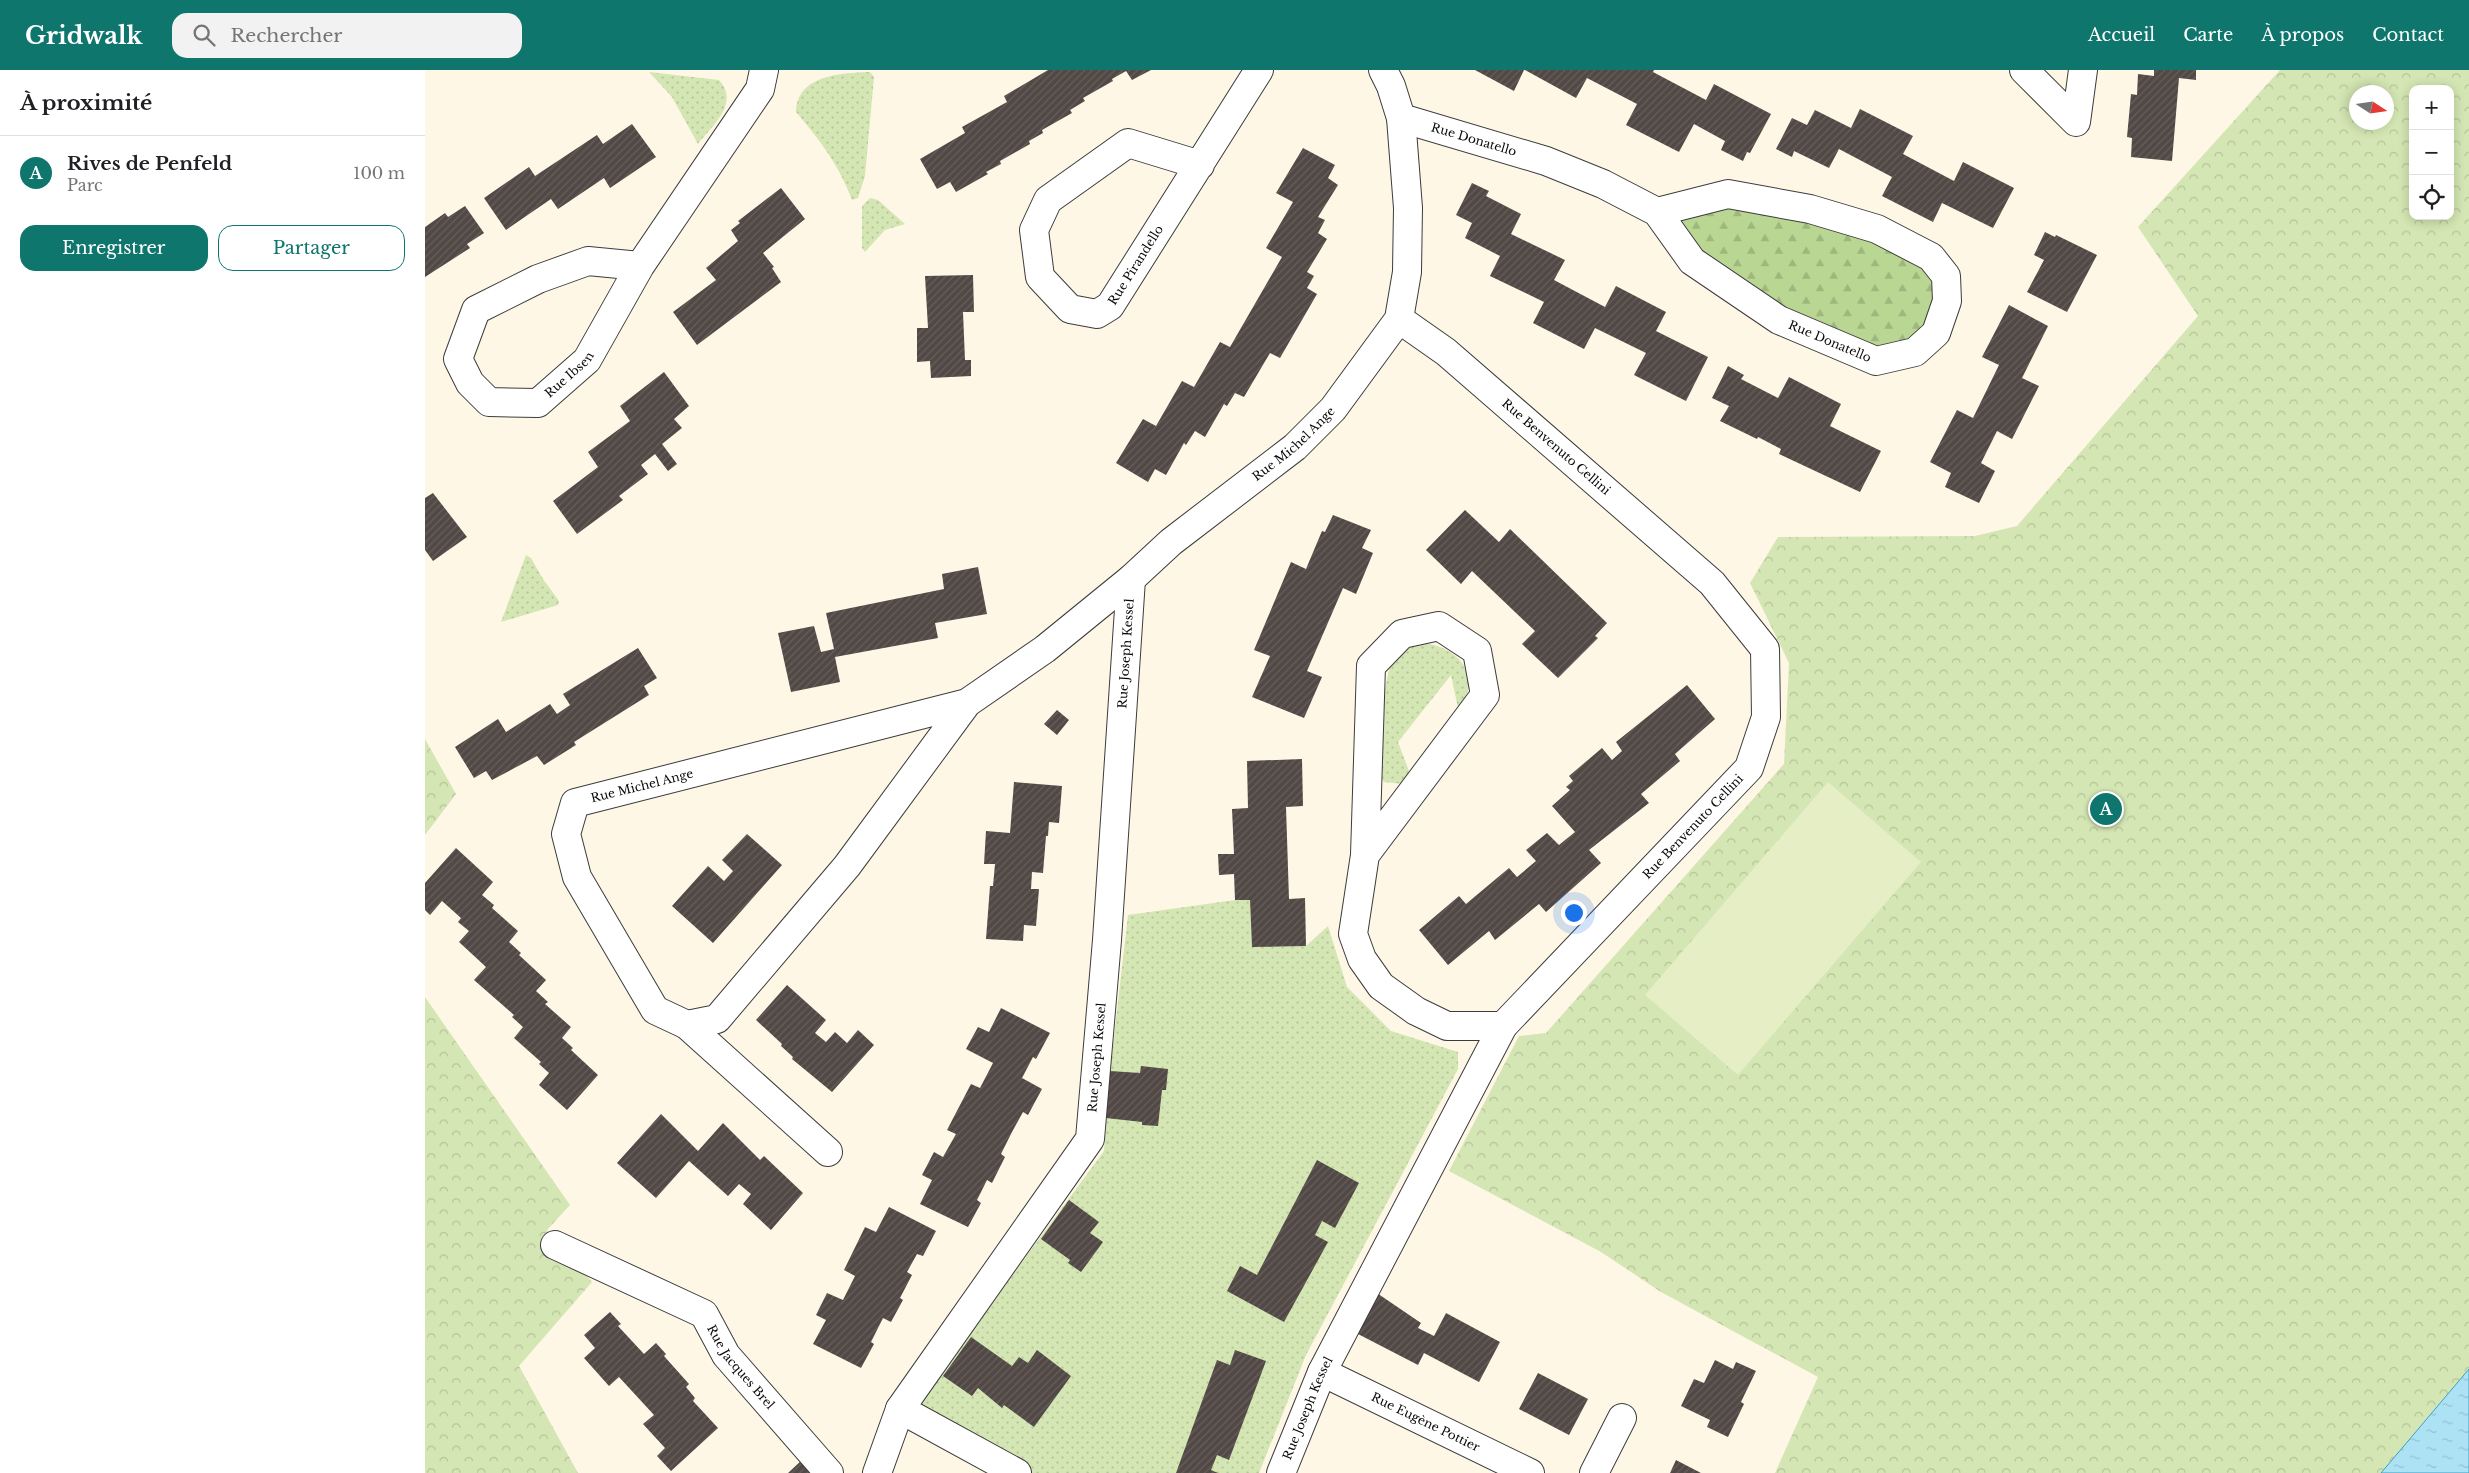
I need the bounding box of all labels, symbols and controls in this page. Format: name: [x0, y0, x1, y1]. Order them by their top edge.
search box: [172, 13, 522, 58]
text: Gridwalk: [25, 21, 142, 50]
icon: search: [190, 21, 218, 49]
text: Rechercher: [230, 24, 342, 47]
text: Accueil: [2088, 24, 2155, 46]
text: Carte: [2183, 24, 2233, 46]
text: À propos: [2261, 24, 2344, 46]
text: Contact: [2372, 24, 2444, 46]
north arrow: [2349, 85, 2394, 130]
map controls: [2409, 85, 2454, 220]
button: +: [2409, 85, 2454, 130]
text: À proximité: [20, 90, 152, 116]
street label: Rue Donatello: [1430, 119, 1519, 159]
button: −: [2409, 130, 2454, 175]
text: Rives de Penfeld: [67, 152, 232, 175]
text: A: [30, 163, 42, 183]
text: 100 m: [353, 163, 405, 183]
text: Parc: [67, 175, 103, 195]
button: locate: [2409, 175, 2454, 220]
street label: Rue Pirandello: [1105, 222, 1166, 308]
button: Enregistrer: [20, 225, 208, 271]
button: Partager: [218, 225, 405, 271]
street label: Rue Donatello: [1786, 317, 1874, 365]
street label: Rue Ibsen: [542, 349, 597, 401]
street label: Rue Benvenuto Cellini: [1499, 395, 1614, 498]
street label: Rue Michel Ange: [1249, 403, 1338, 484]
street label: Rue Joseph Kessel: [1114, 598, 1137, 709]
street label: Rue Michel Ange: [589, 766, 695, 805]
street label: Rue Benvenuto Cellini: [1639, 771, 1746, 882]
pin: A: [2090, 790, 2122, 828]
your location: [1561, 900, 1587, 926]
street label: Rue Joseph Kessel: [1084, 1002, 1109, 1113]
street label: Rue Jacques Brel: [704, 1322, 778, 1412]
street label: Rue Joseph Kessel: [1279, 1354, 1336, 1462]
street label: Rue Eugène Pottier: [1369, 1389, 1483, 1455]

